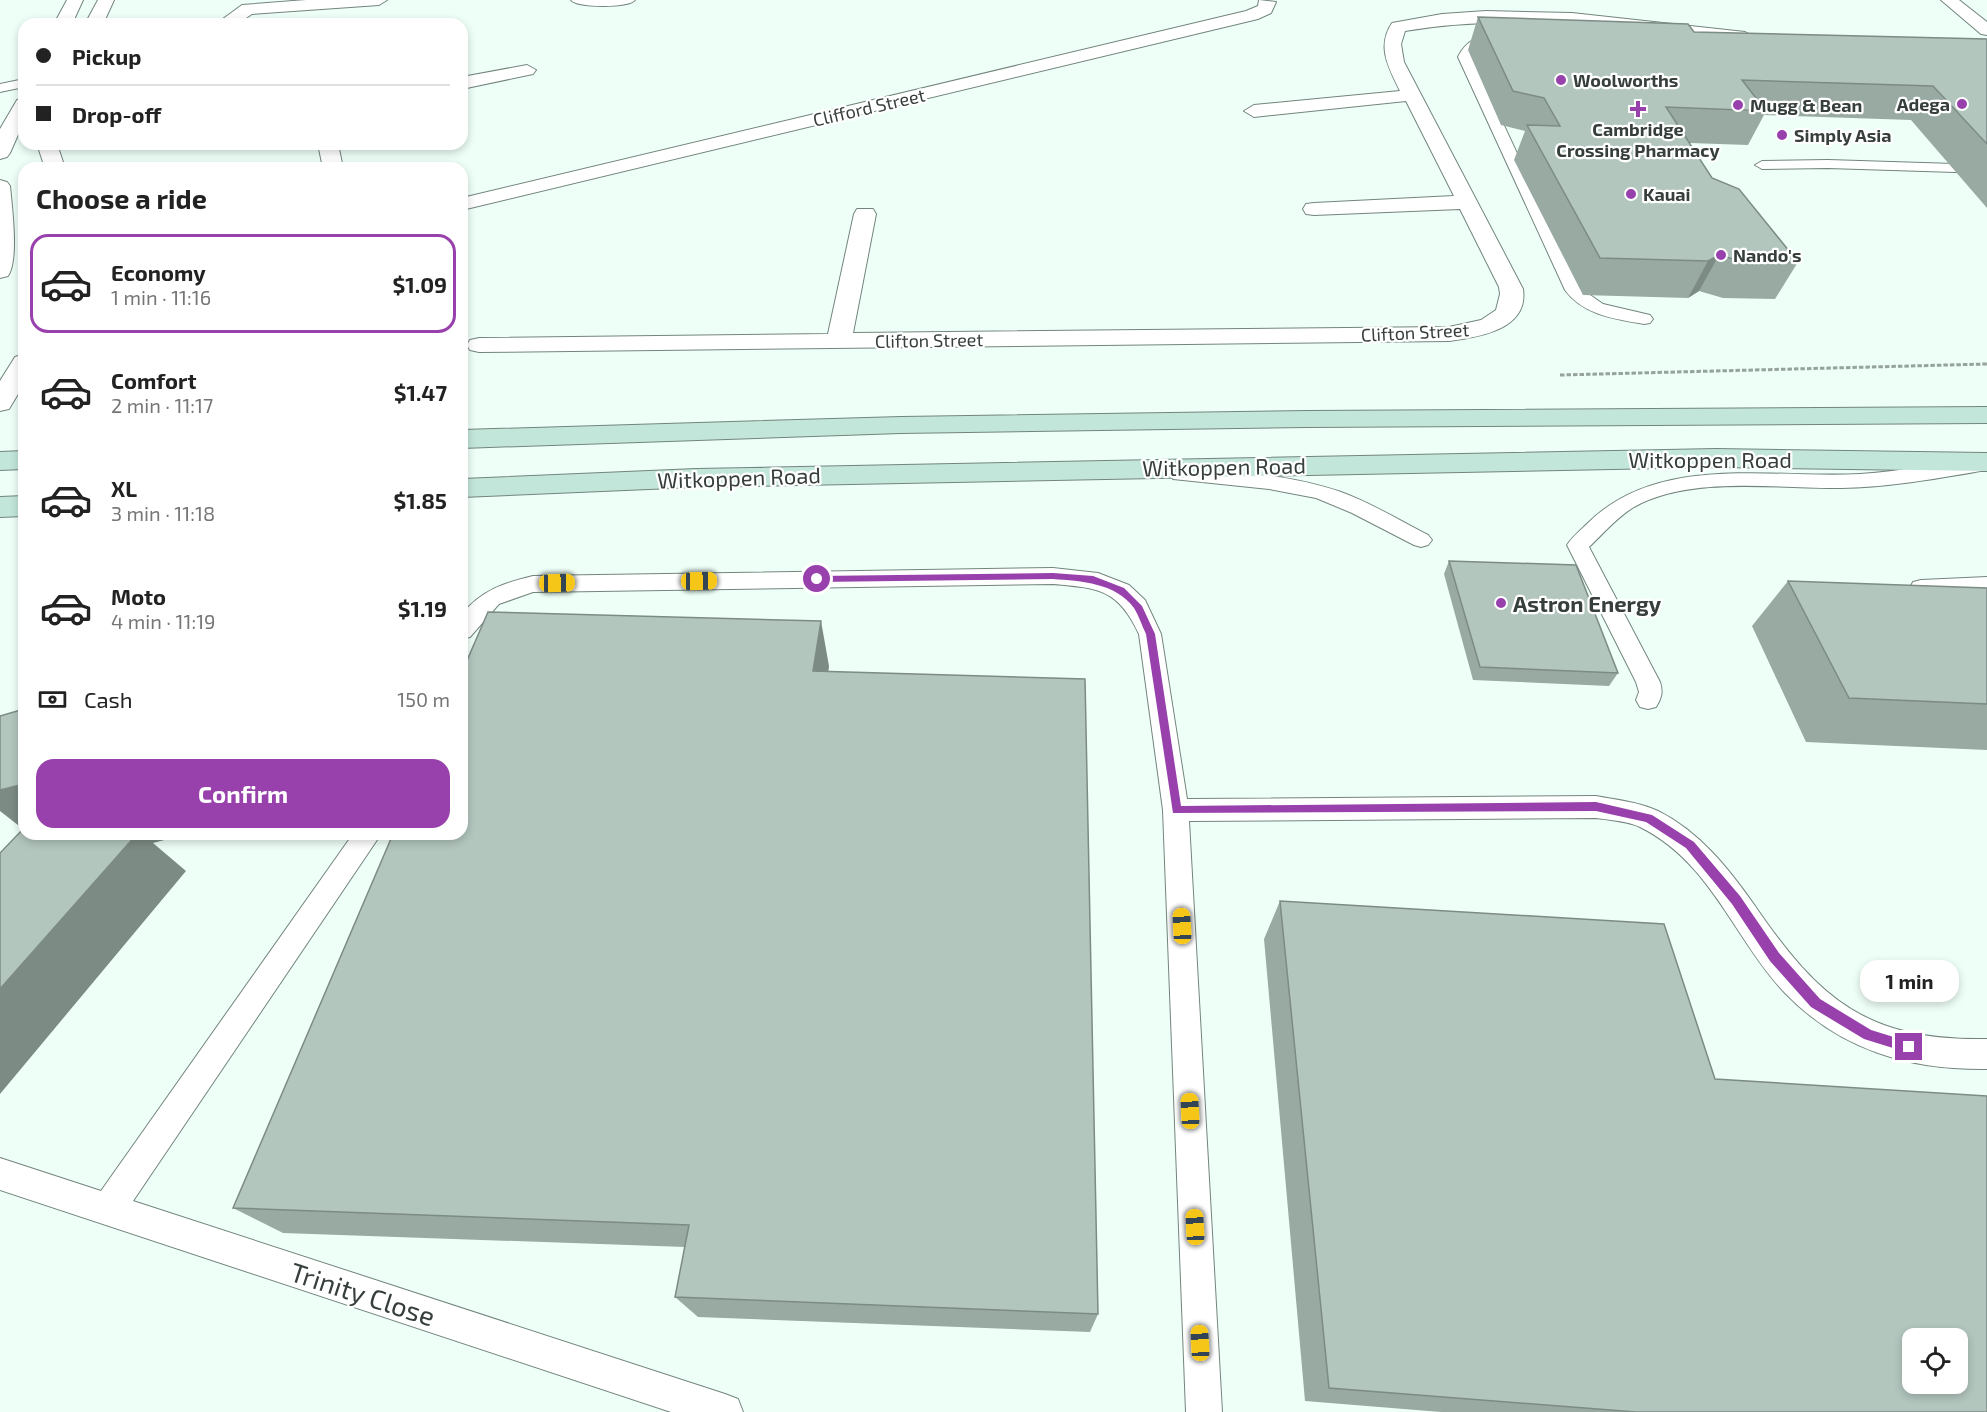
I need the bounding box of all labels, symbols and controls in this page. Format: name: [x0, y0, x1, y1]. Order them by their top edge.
text: Pickup: [72, 43, 141, 69]
place label: Woolworths: [1573, 69, 1678, 91]
marker: Woolworths: [1554, 73, 1568, 87]
street label: Clifford Street: [811, 83, 927, 131]
place label: Adega: [1897, 93, 1950, 115]
place label: Mugg & Bean: [1750, 94, 1862, 116]
marker: Adega: [1955, 97, 1969, 111]
marker: Mugg & Bean: [1731, 98, 1745, 112]
text: Drop-off: [72, 101, 161, 127]
marker: Cambridge Crossing Pharmacy: [1631, 102, 1645, 116]
place label: Cambridge Crossing Pharmacy: [1556, 118, 1720, 161]
place label: Simply Asia: [1794, 124, 1891, 146]
marker: Simply Asia: [1775, 128, 1789, 142]
text: Choose a ride: [36, 182, 207, 214]
place label: Kauai: [1643, 183, 1691, 205]
marker: Kauai: [1624, 187, 1638, 201]
place label: Nando's: [1733, 244, 1801, 266]
marker: Nando's: [1714, 248, 1728, 262]
icon: car: [39, 257, 93, 311]
text: Economy: [111, 259, 206, 285]
text: $1.09: [393, 271, 447, 297]
text: 1 min · 11:16: [111, 285, 211, 309]
street label: Clifton Street: [1360, 318, 1470, 346]
street label: Clifton Street: [875, 328, 984, 352]
icon: car: [39, 365, 93, 419]
text: Comfort: [111, 367, 196, 393]
text: $1.47: [394, 379, 447, 405]
text: 2 min · 11:17: [111, 393, 213, 417]
street label: Witkoppen Road: [1628, 446, 1792, 472]
street label: Witkoppen Road: [1142, 452, 1306, 480]
street label: Witkoppen Road: [657, 461, 821, 493]
icon: car: [39, 473, 93, 527]
text: XL: [111, 475, 137, 501]
text: $1.85: [394, 487, 447, 513]
text: 3 min · 11:18: [111, 501, 215, 525]
route start: [803, 565, 830, 592]
car: [681, 572, 717, 590]
car: [539, 574, 575, 592]
icon: car: [39, 581, 93, 635]
text: Moto: [111, 583, 166, 609]
place label: Astron Energy: [1513, 590, 1662, 617]
text: $1.19: [398, 595, 447, 621]
marker: Astron Energy: [1494, 596, 1508, 610]
text: 4 min · 11:19: [111, 609, 216, 633]
icon: cash: [36, 683, 69, 716]
text: Cash: [84, 686, 133, 712]
text: 150 m: [397, 687, 450, 711]
button: Confirm: [36, 759, 450, 828]
car: [1172, 908, 1192, 944]
callout: 1 min: [1860, 960, 1958, 1002]
text: 1 min: [1885, 969, 1934, 993]
route end: [1895, 1033, 1922, 1060]
car: [1180, 1093, 1200, 1129]
car: [1185, 1209, 1205, 1245]
street label: Trinity Close: [286, 1255, 439, 1332]
car: [1190, 1325, 1210, 1361]
map controls: [1902, 1328, 1968, 1394]
button: locate: [1902, 1328, 1968, 1394]

